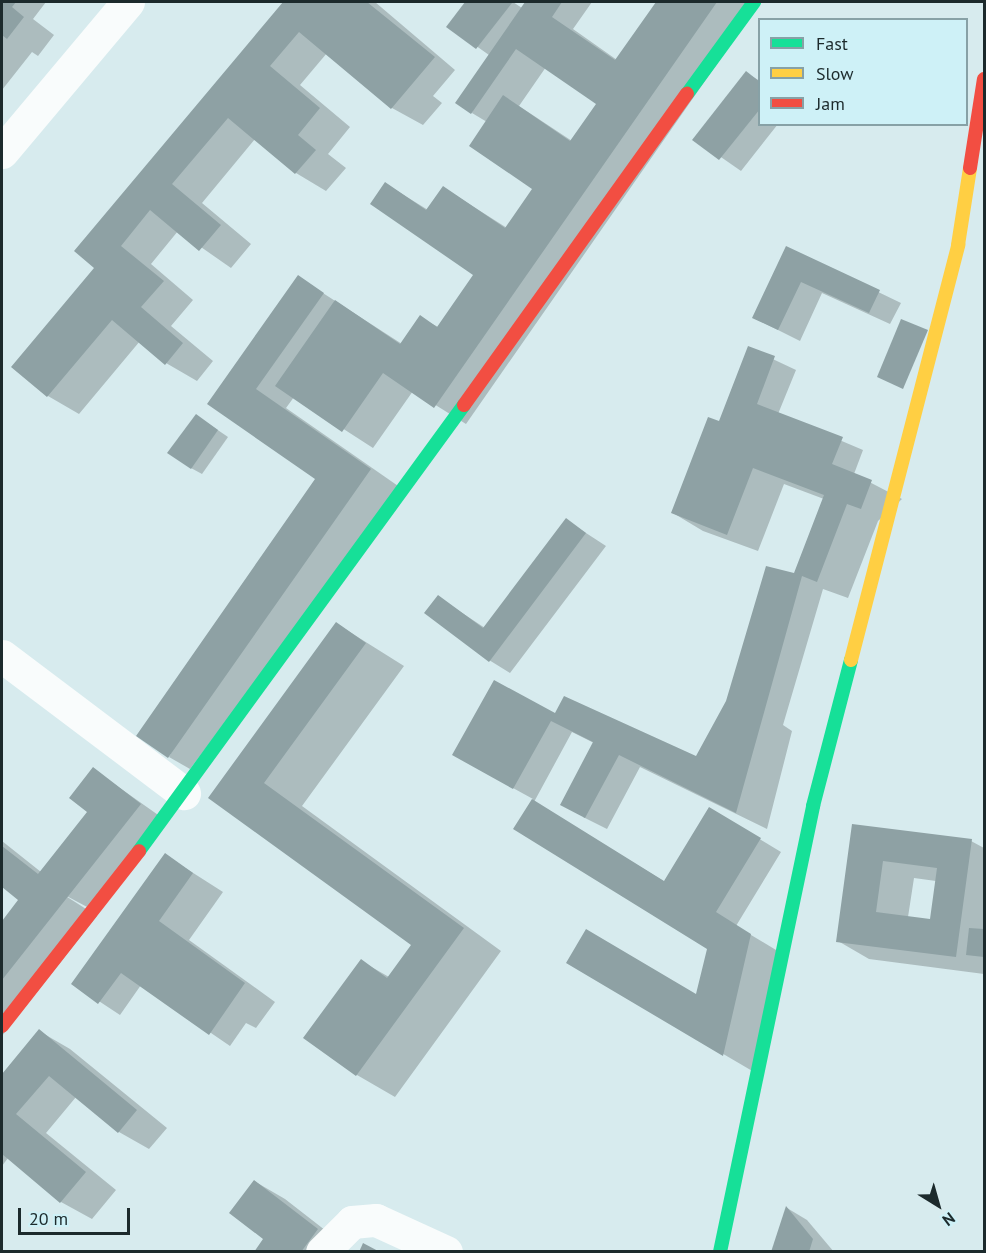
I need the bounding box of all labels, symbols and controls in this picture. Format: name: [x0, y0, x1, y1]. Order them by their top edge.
legend: [758, 18, 968, 126]
text: Fast: [816, 32, 848, 55]
text: Slow: [816, 62, 854, 85]
text: Jam: [816, 92, 845, 115]
north arrow: [908, 1175, 968, 1235]
scale bar: [21, 1196, 134, 1234]
text: 20 m: [29, 1207, 68, 1230]
text: N: [939, 1208, 959, 1231]

